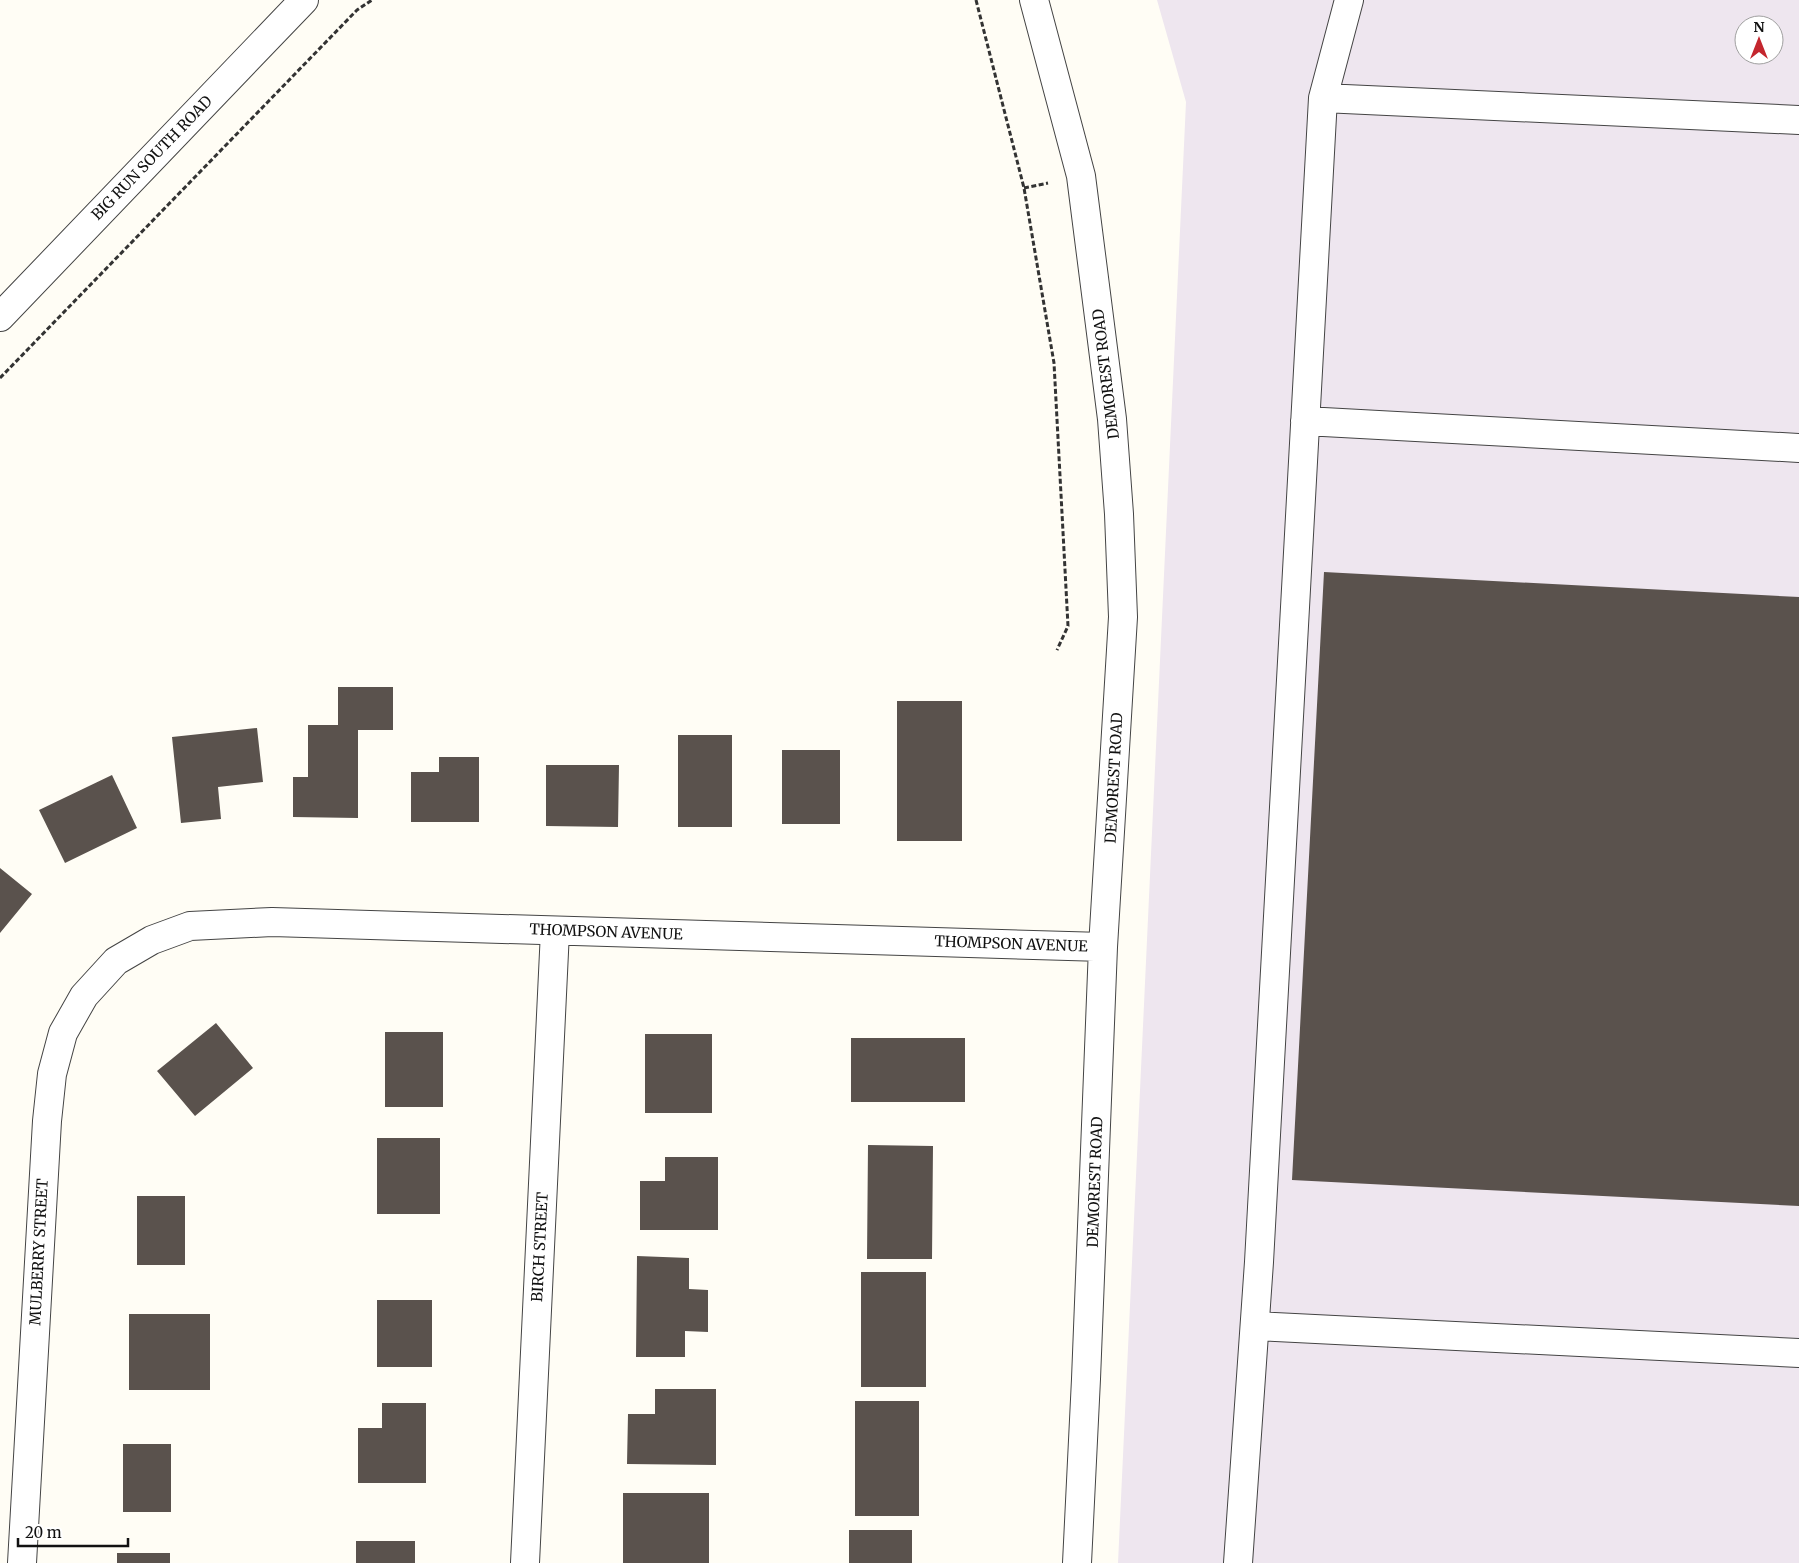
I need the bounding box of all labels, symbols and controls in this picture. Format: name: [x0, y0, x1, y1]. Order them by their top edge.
north arrow: [1734, 15, 1784, 65]
text: N: [1753, 18, 1765, 36]
street label: BIG RUN SOUTH ROAD: [87, 91, 216, 224]
street label: DEMOREST ROAD: [1088, 308, 1123, 440]
street label: DEMOREST ROAD: [1101, 712, 1126, 844]
street label: THOMPSON AVENUE: [529, 919, 683, 944]
street label: THOMPSON AVENUE: [934, 931, 1088, 956]
street label: DEMOREST ROAD: [1083, 1116, 1106, 1248]
street label: MULBERRY STREET: [25, 1177, 52, 1326]
street label: BIRCH STREET: [527, 1191, 552, 1302]
scale bar: [18, 1516, 128, 1548]
text: 20 m: [25, 1523, 62, 1542]

